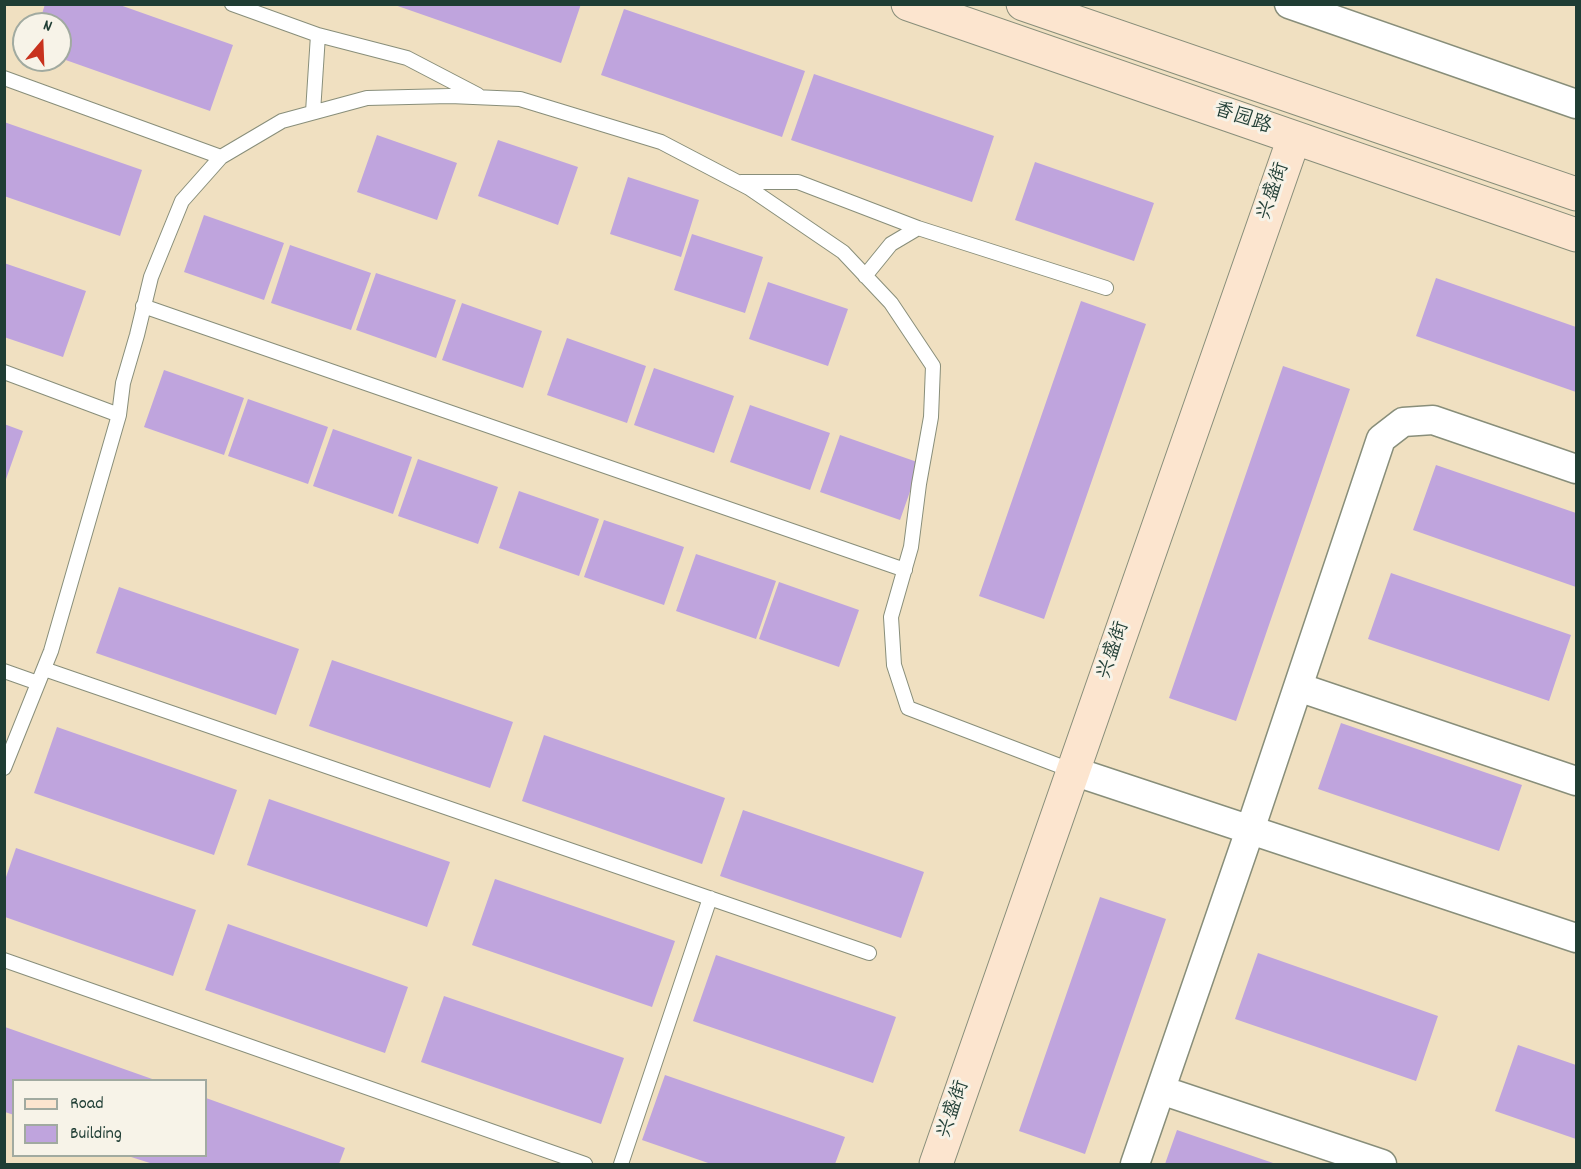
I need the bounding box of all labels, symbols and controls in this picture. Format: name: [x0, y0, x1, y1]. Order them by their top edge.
north arrow: [12, 12, 72, 72]
text: N: [40, 14, 55, 39]
street label: 香园路: [1210, 99, 1274, 141]
street label: 兴盛街: [1254, 160, 1296, 224]
street label: 兴盛街: [1094, 619, 1136, 683]
street label: 兴盛街: [934, 1078, 976, 1142]
legend: [12, 1079, 207, 1157]
text: Road: [70, 1092, 104, 1117]
text: Building: [70, 1122, 122, 1147]

